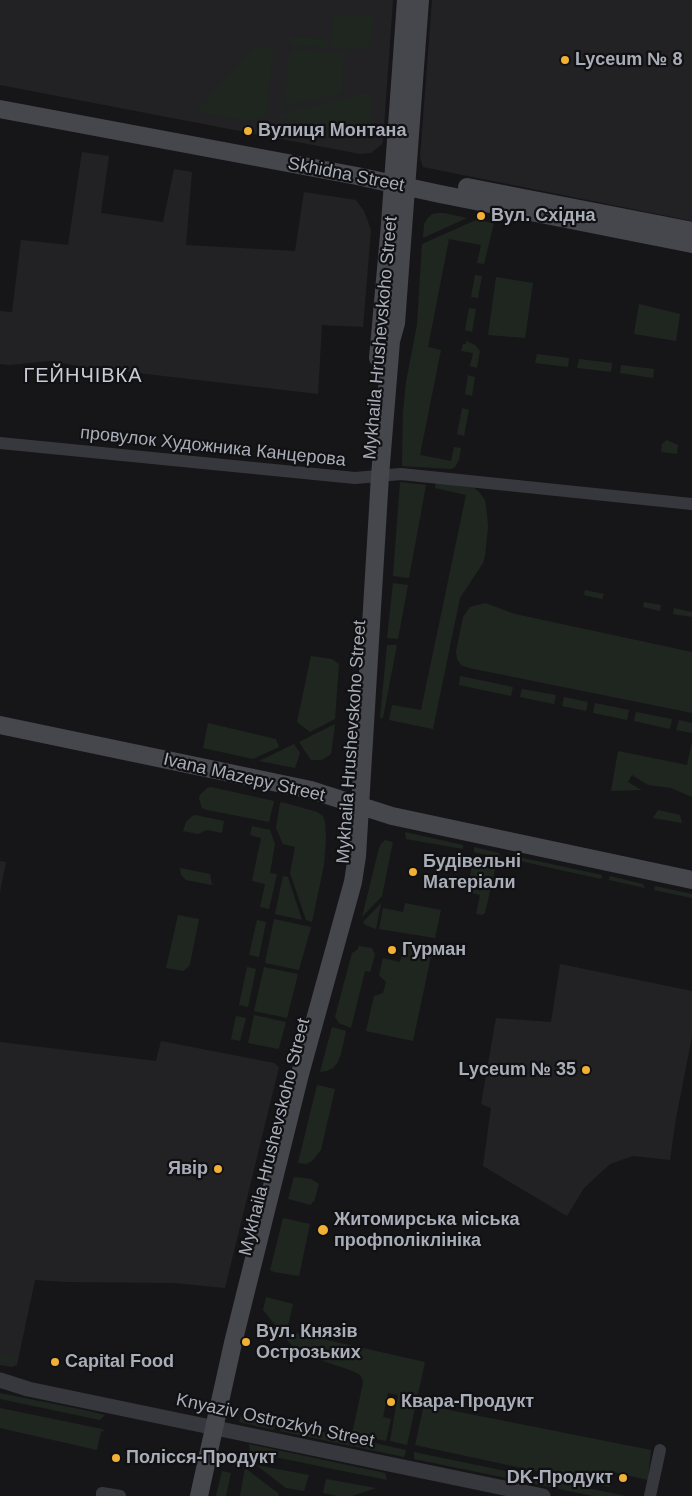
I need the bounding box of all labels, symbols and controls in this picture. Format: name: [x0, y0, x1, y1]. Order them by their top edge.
place label: Lyceum № 8: [575, 49, 682, 71]
marker: Lyceum № 8: [559, 54, 571, 66]
place label: Вулиця Монтана: [258, 120, 406, 142]
marker: Вулиця Монтана: [242, 125, 254, 137]
street label: Skhidna Street: [286, 153, 406, 197]
place label: Вул. Східна: [491, 205, 596, 227]
marker: Вул. Східна: [475, 210, 487, 222]
street label: Mykhaila Hrushevskoho Street: [360, 215, 402, 461]
district label: ГЕЙНЧІВКА: [22, 364, 144, 388]
street label: провулок Художника Канцерова: [79, 422, 347, 472]
street label: Mykhaila Hrushevskoho Street: [333, 619, 371, 865]
street label: Ivana Mazepy Street: [161, 749, 327, 807]
place label: Будівельні Матеріали: [423, 851, 521, 894]
marker: Будівельні Матеріали: [407, 866, 419, 878]
place label: Гурман: [402, 939, 466, 961]
marker: Гурман: [386, 944, 398, 956]
street label: Mykhaila Hrushevskoho Street: [235, 1016, 315, 1258]
place label: Lyceum № 35: [459, 1059, 576, 1081]
marker: Lyceum № 35: [580, 1064, 592, 1076]
place label: Явір: [168, 1158, 208, 1180]
marker: Явір: [212, 1163, 224, 1175]
place label: Житомирська міська профполіклініка: [334, 1209, 520, 1252]
marker: Житомирська міська профполіклініка: [316, 1223, 330, 1237]
place label: Вул. Князів Острозьких: [256, 1321, 361, 1364]
marker: Вул. Князів Острозьких: [240, 1336, 252, 1348]
place label: Capital Food: [65, 1351, 174, 1373]
marker: Capital Food: [49, 1356, 61, 1368]
street label: Knyaziv Ostrozkyh Street: [174, 1389, 376, 1453]
place label: Квара-Продукт: [401, 1391, 534, 1413]
marker: Квара-Продукт: [385, 1396, 397, 1408]
place label: Полісся-Продукт: [126, 1447, 277, 1469]
marker: Полісся-Продукт: [110, 1452, 122, 1464]
place label: DK-Продукт: [507, 1467, 613, 1489]
marker: DK-Продукт: [617, 1472, 629, 1484]

